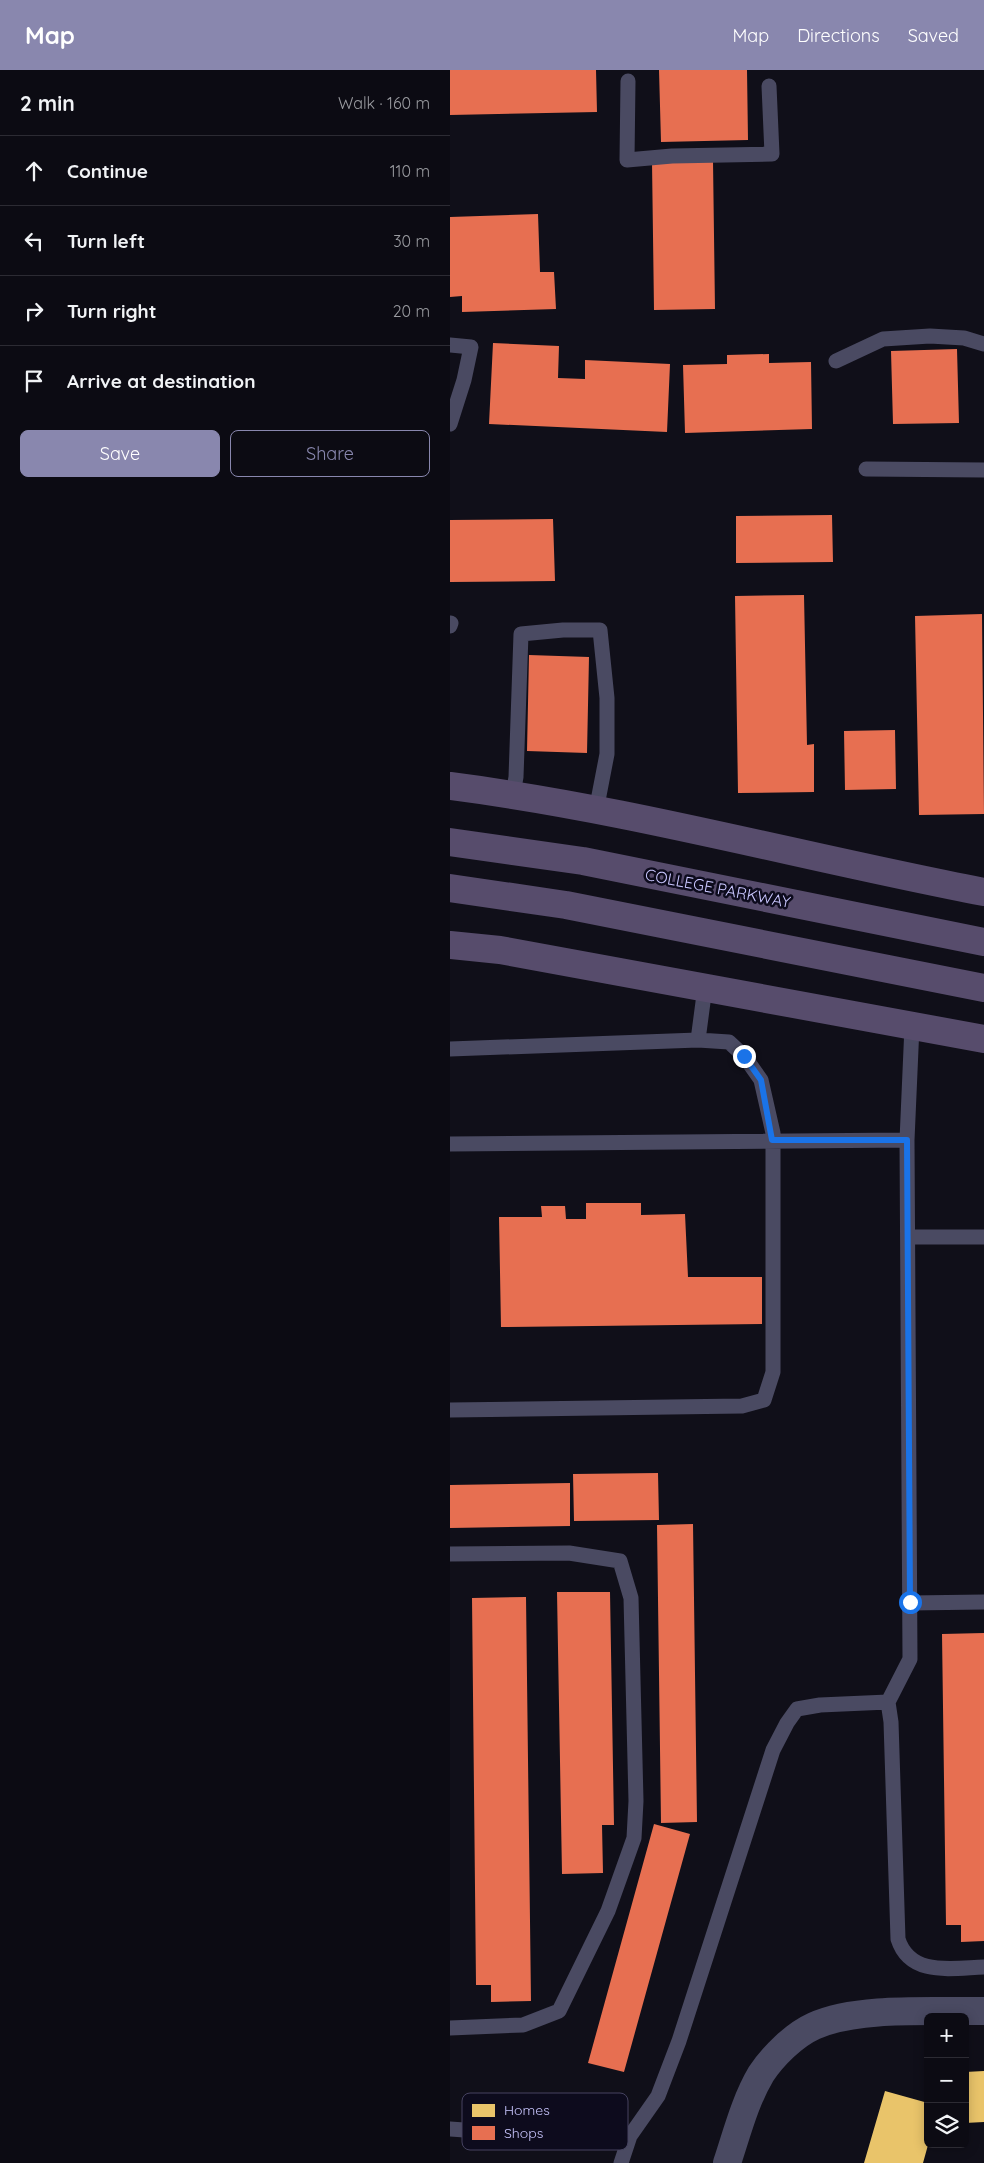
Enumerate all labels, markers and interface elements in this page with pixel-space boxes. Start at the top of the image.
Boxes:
text: Map [25,20,75,50]
text: Map [732,24,769,47]
text: Directions [797,24,880,47]
text: Saved [908,24,959,47]
text: 2 min [20,90,75,116]
text: Walk · 160 m [338,93,430,113]
icon: ahead [20,157,48,185]
text: Continue [67,159,148,183]
text: 110 m [390,161,430,181]
icon: left [20,227,48,255]
text: Turn left [67,229,145,253]
text: 30 m [393,231,430,251]
icon: right [20,297,48,325]
text: Turn right [67,299,156,323]
text: 20 m [393,301,430,321]
icon: arrive [20,367,48,395]
text: Arrive at destination [67,369,256,393]
button: Save [20,430,220,477]
button: Share [230,430,430,477]
street label: COLLEGE PARKWAY [644,864,792,912]
route end [733,1045,756,1068]
route start [899,1591,922,1614]
map controls [924,2013,969,2148]
button: + [924,2013,969,2058]
button: − [924,2058,969,2103]
legend [462,2093,628,2150]
text: Homes [504,2101,550,2119]
button: layers [924,2103,969,2148]
text: Shops [504,2124,543,2142]

